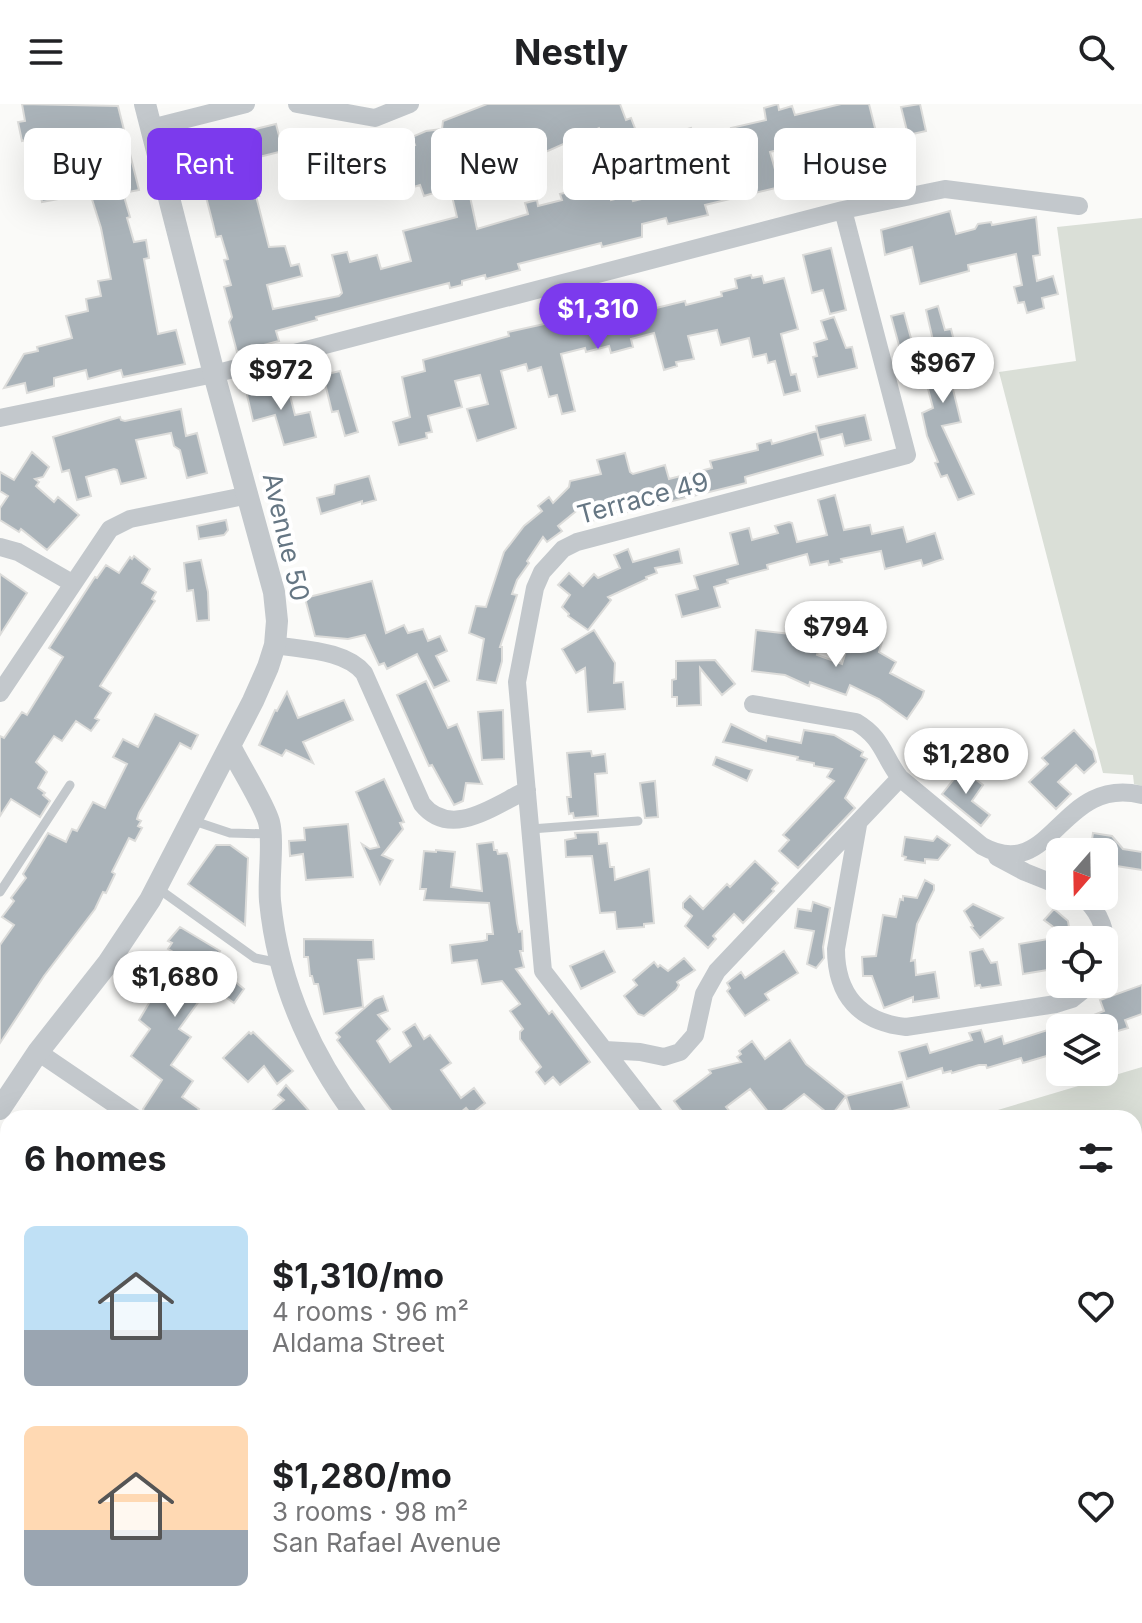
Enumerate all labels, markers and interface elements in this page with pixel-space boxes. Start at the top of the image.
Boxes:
icon: menu [24,30,68,74]
text: Nestly [514,30,628,74]
icon: search [1074,30,1118,74]
chip: Buy [24,128,131,200]
chip: Rent [147,128,262,200]
chip: Filters [278,128,415,200]
chip: New [431,128,547,200]
chip: Apartment [563,128,758,200]
chip: House [774,128,916,200]
pin: $1,310 [533,283,663,351]
text: $1,310 [557,293,639,324]
pin: $967 [896,337,990,405]
pin: $972 [234,344,328,412]
text: $967 [910,347,976,378]
text: $972 [249,354,313,385]
street label: Terrace 49 [574,465,712,530]
street label: Avenue 50 [257,470,316,604]
pin: $794 [789,601,883,669]
text: $794 [803,611,869,642]
pin: $1,280 [901,728,1031,796]
text: $1,280 [922,738,1010,769]
north arrow [1046,838,1118,910]
map controls [1046,838,1118,1086]
button: locate [1046,926,1118,998]
pin: $1,680 [110,951,240,1019]
text: $1,680 [131,961,219,992]
button: layers [1046,1014,1118,1086]
icon: filters [1074,1136,1118,1180]
text: 6 homes [24,1138,166,1179]
text: $1,310/mo [272,1255,444,1296]
icon: home [88,1258,184,1354]
icon: heart [1074,1284,1118,1328]
text: 4 rooms · 96 m² [272,1296,469,1327]
text: Aldama Street [272,1327,445,1358]
text: $1,280/mo [272,1455,452,1496]
icon: home [88,1458,184,1554]
icon: heart [1074,1484,1118,1528]
text: 3 rooms · 98 m² [272,1496,468,1527]
text: San Rafael Avenue [272,1527,501,1558]

